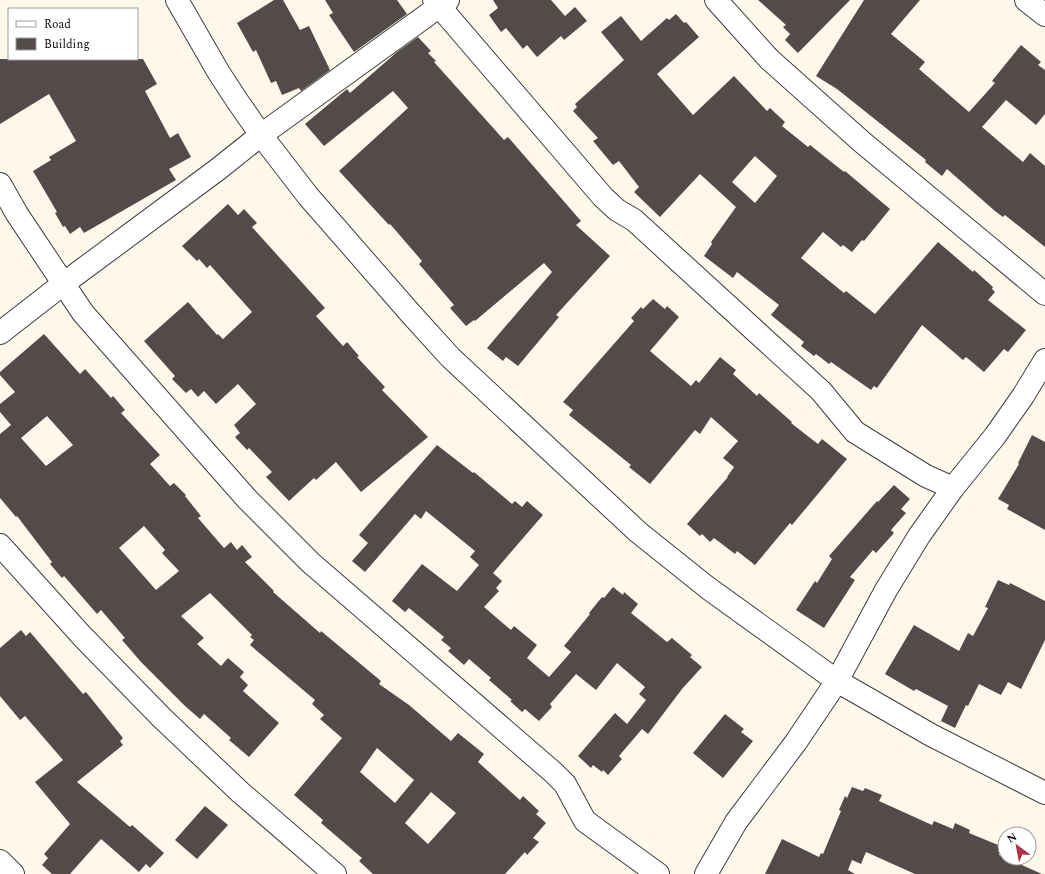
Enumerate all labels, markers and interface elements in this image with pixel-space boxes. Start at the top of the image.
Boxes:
legend [8,8,138,60]
text: Road [44,15,71,34]
text: Building [44,35,90,54]
north arrow [997,826,1037,866]
text: N [1004,828,1020,848]

